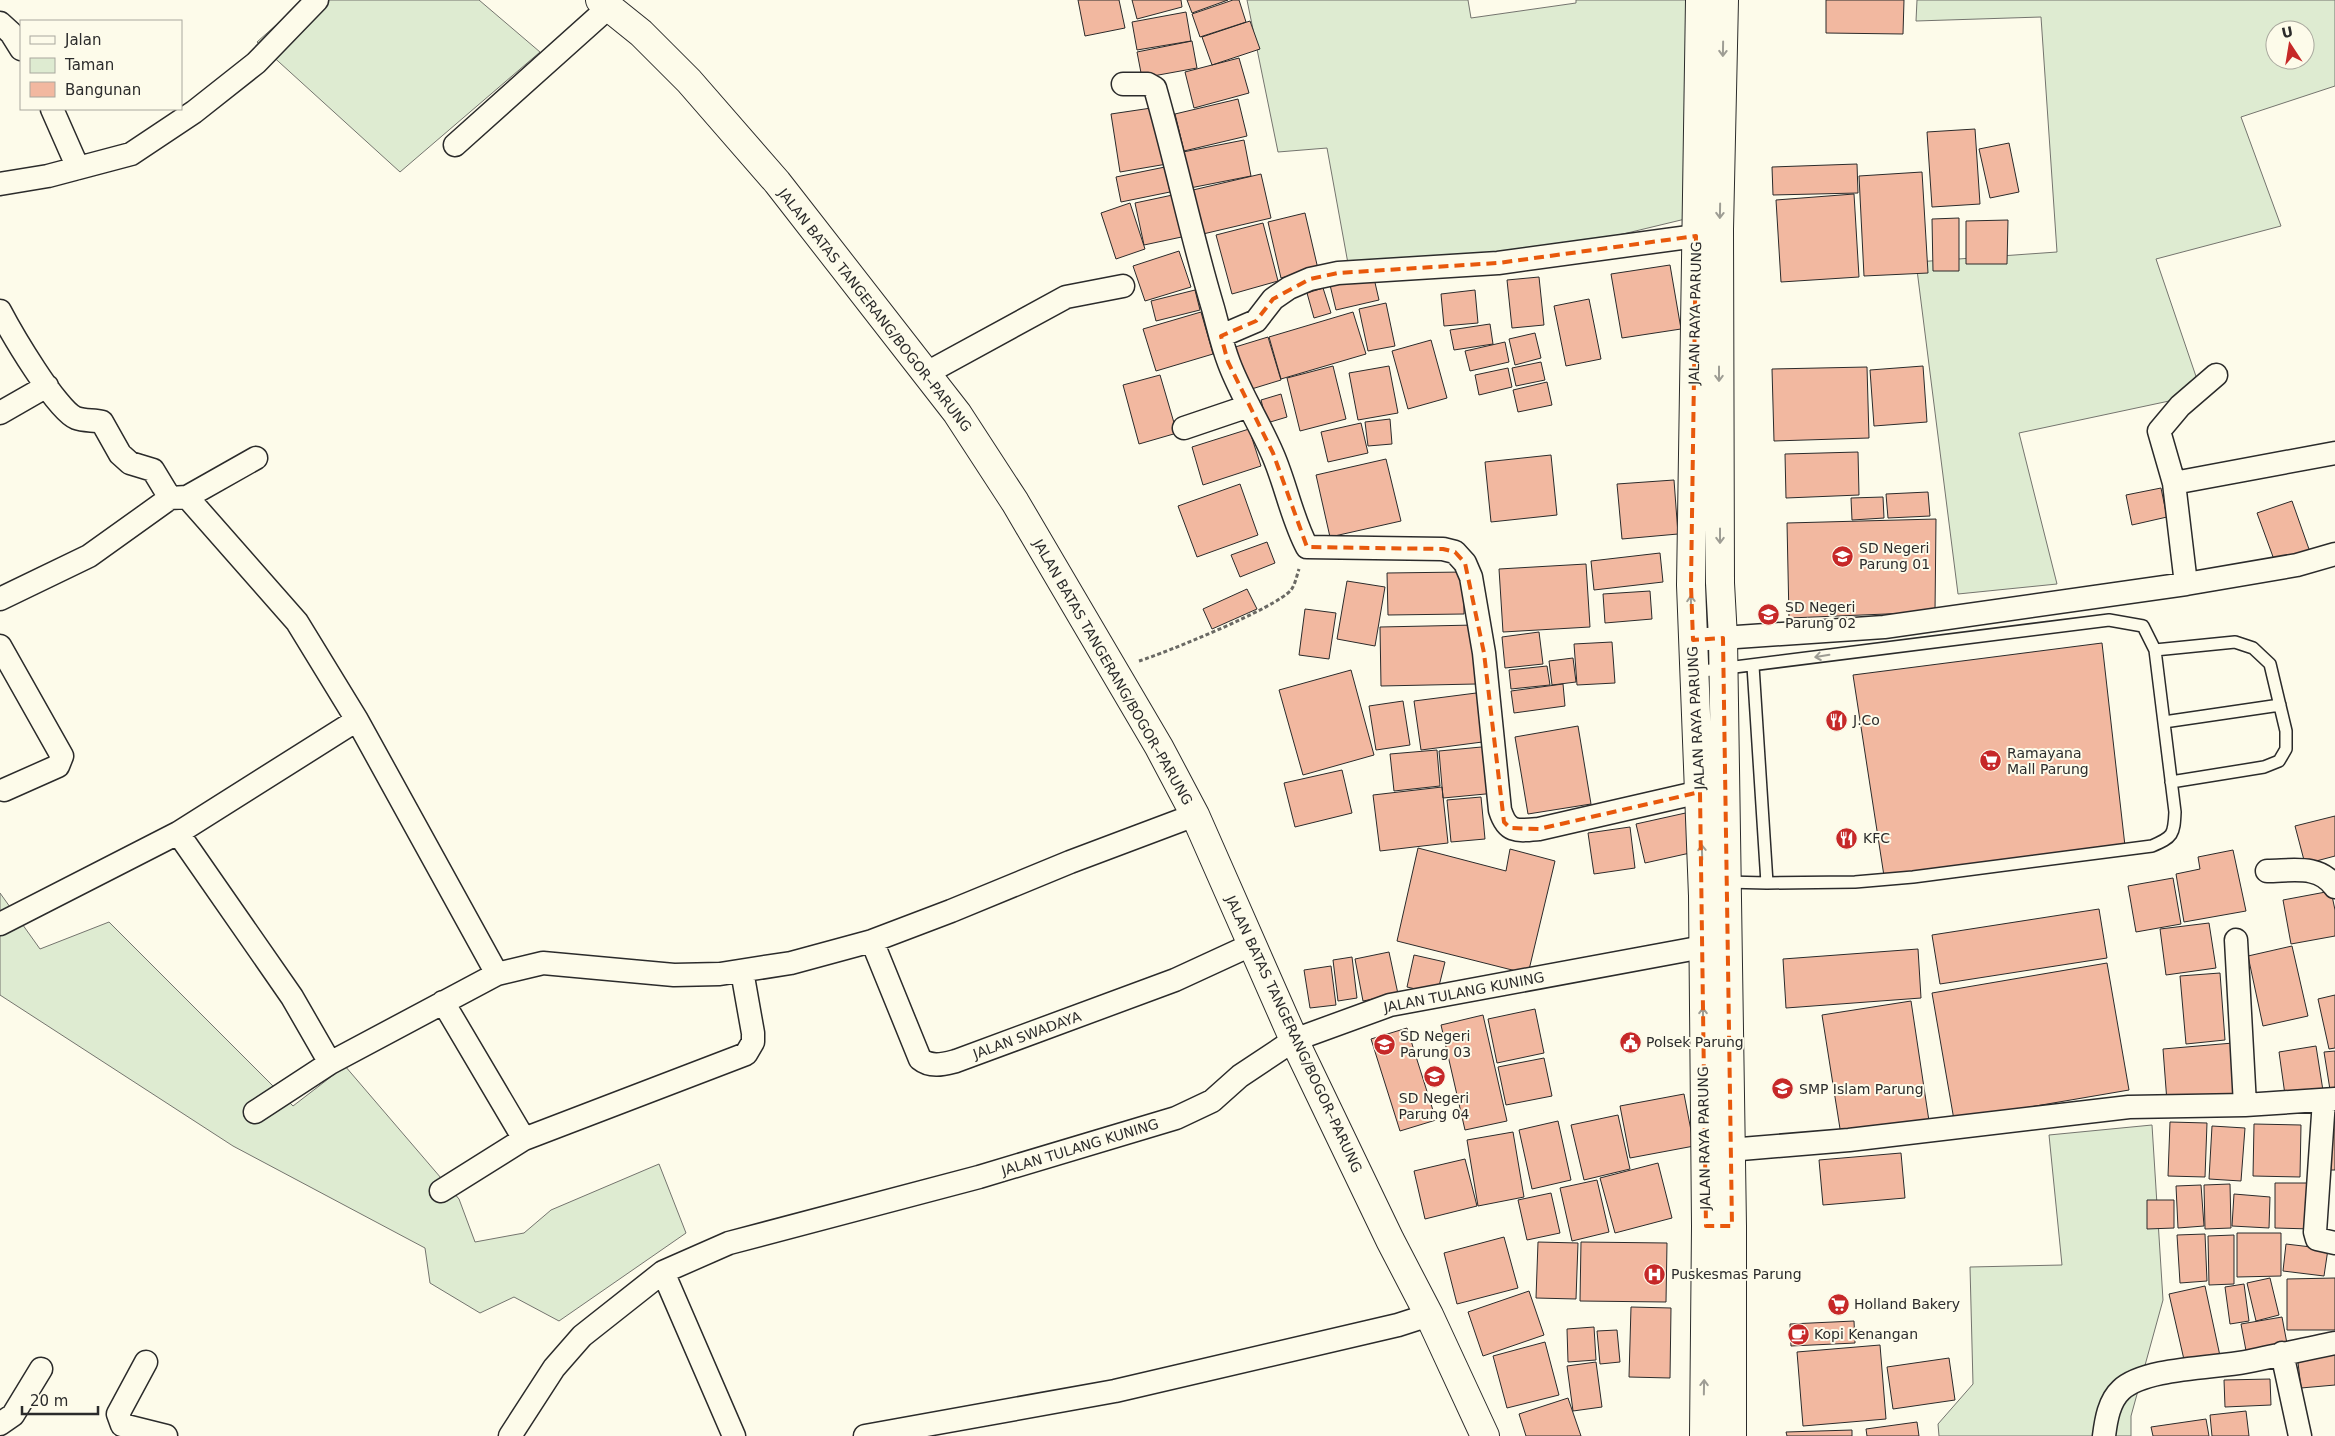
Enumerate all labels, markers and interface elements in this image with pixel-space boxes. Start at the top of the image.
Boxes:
legend [20,20,182,110]
north arrow [2265,20,2315,70]
text: U [2280,23,2295,41]
text: Jalan [64,31,101,49]
one-way arrow [1718,40,1728,56]
text: Taman [64,56,114,74]
text: Bangunan [65,81,141,99]
street label: JALAN BATAS TANGERANG/BOGOR–PARUNG [775,185,975,435]
one-way arrow [1715,202,1725,219]
street label: JALAN RAYA PARUNG [1686,241,1704,386]
one-way arrow [1714,365,1724,381]
one-way arrow [1715,528,1725,544]
street label: JALAN BATAS TANGERANG/BOGOR–PARUNG [1030,536,1196,808]
place label: SD Negeri Parung 01 [1859,540,1930,572]
school or university icon: SD Negeri Parung 01 [1831,544,1855,568]
one-way arrow [1687,595,1696,611]
place label: SD Negeri Parung 02 [1785,599,1856,631]
school or university icon: SD Negeri Parung 02 [1757,603,1781,627]
street label: JALAN RAYA PARUNG [1684,646,1708,791]
one-way arrow [1814,651,1830,661]
restaurant icon: J.Co [1825,708,1849,732]
place label: J.Co [1852,712,1880,728]
place label: Ramayana Mall Parung [2007,745,2089,777]
supermarket icon: Ramayana Mall Parung [1979,749,2003,773]
restaurant icon: KFC [1835,826,1859,850]
place label: KFC [1863,830,1890,846]
one-way arrow [1697,845,1706,861]
street label: JALAN BATAS TANGERANG/BOGOR–PARUNG [1222,892,1365,1175]
street label: JALAN TULANG KUNING [1381,969,1546,1016]
one-way arrow [1698,1007,1708,1024]
street label: JALAN SWADAYA [970,1008,1084,1062]
place label: SD Negeri Parung 03 [1400,1028,1471,1060]
public building icon: Polsek Parung [1618,1030,1642,1054]
school or university icon: SD Negeri Parung 03 [1372,1032,1396,1056]
place label: Polsek Parung [1646,1034,1744,1050]
school or university icon: SD Negeri Parung 04 [1422,1064,1446,1088]
street label: JALAN RAYA PARUNG [1695,1066,1713,1211]
school or university icon: SMP Islam Parung [1771,1077,1795,1101]
place label: SMP Islam Parung [1799,1081,1924,1097]
place label: SD Negeri Parung 04 [1398,1090,1470,1122]
street label: JALAN TULANG KUNING [999,1115,1160,1179]
hospital icon: Puskesmas Parung [1643,1262,1667,1286]
place label: Puskesmas Parung [1671,1266,1802,1282]
supermarket icon: Holland Bakery [1826,1292,1850,1316]
place label: Holland Bakery [1854,1296,1960,1312]
cafe icon: Kopi Kenangan [1786,1322,1810,1346]
place label: Kopi Kenangan [1814,1326,1918,1342]
one-way arrow [1699,1380,1709,1396]
scale bar [22,1384,99,1416]
text: 20 m [30,1392,68,1410]

